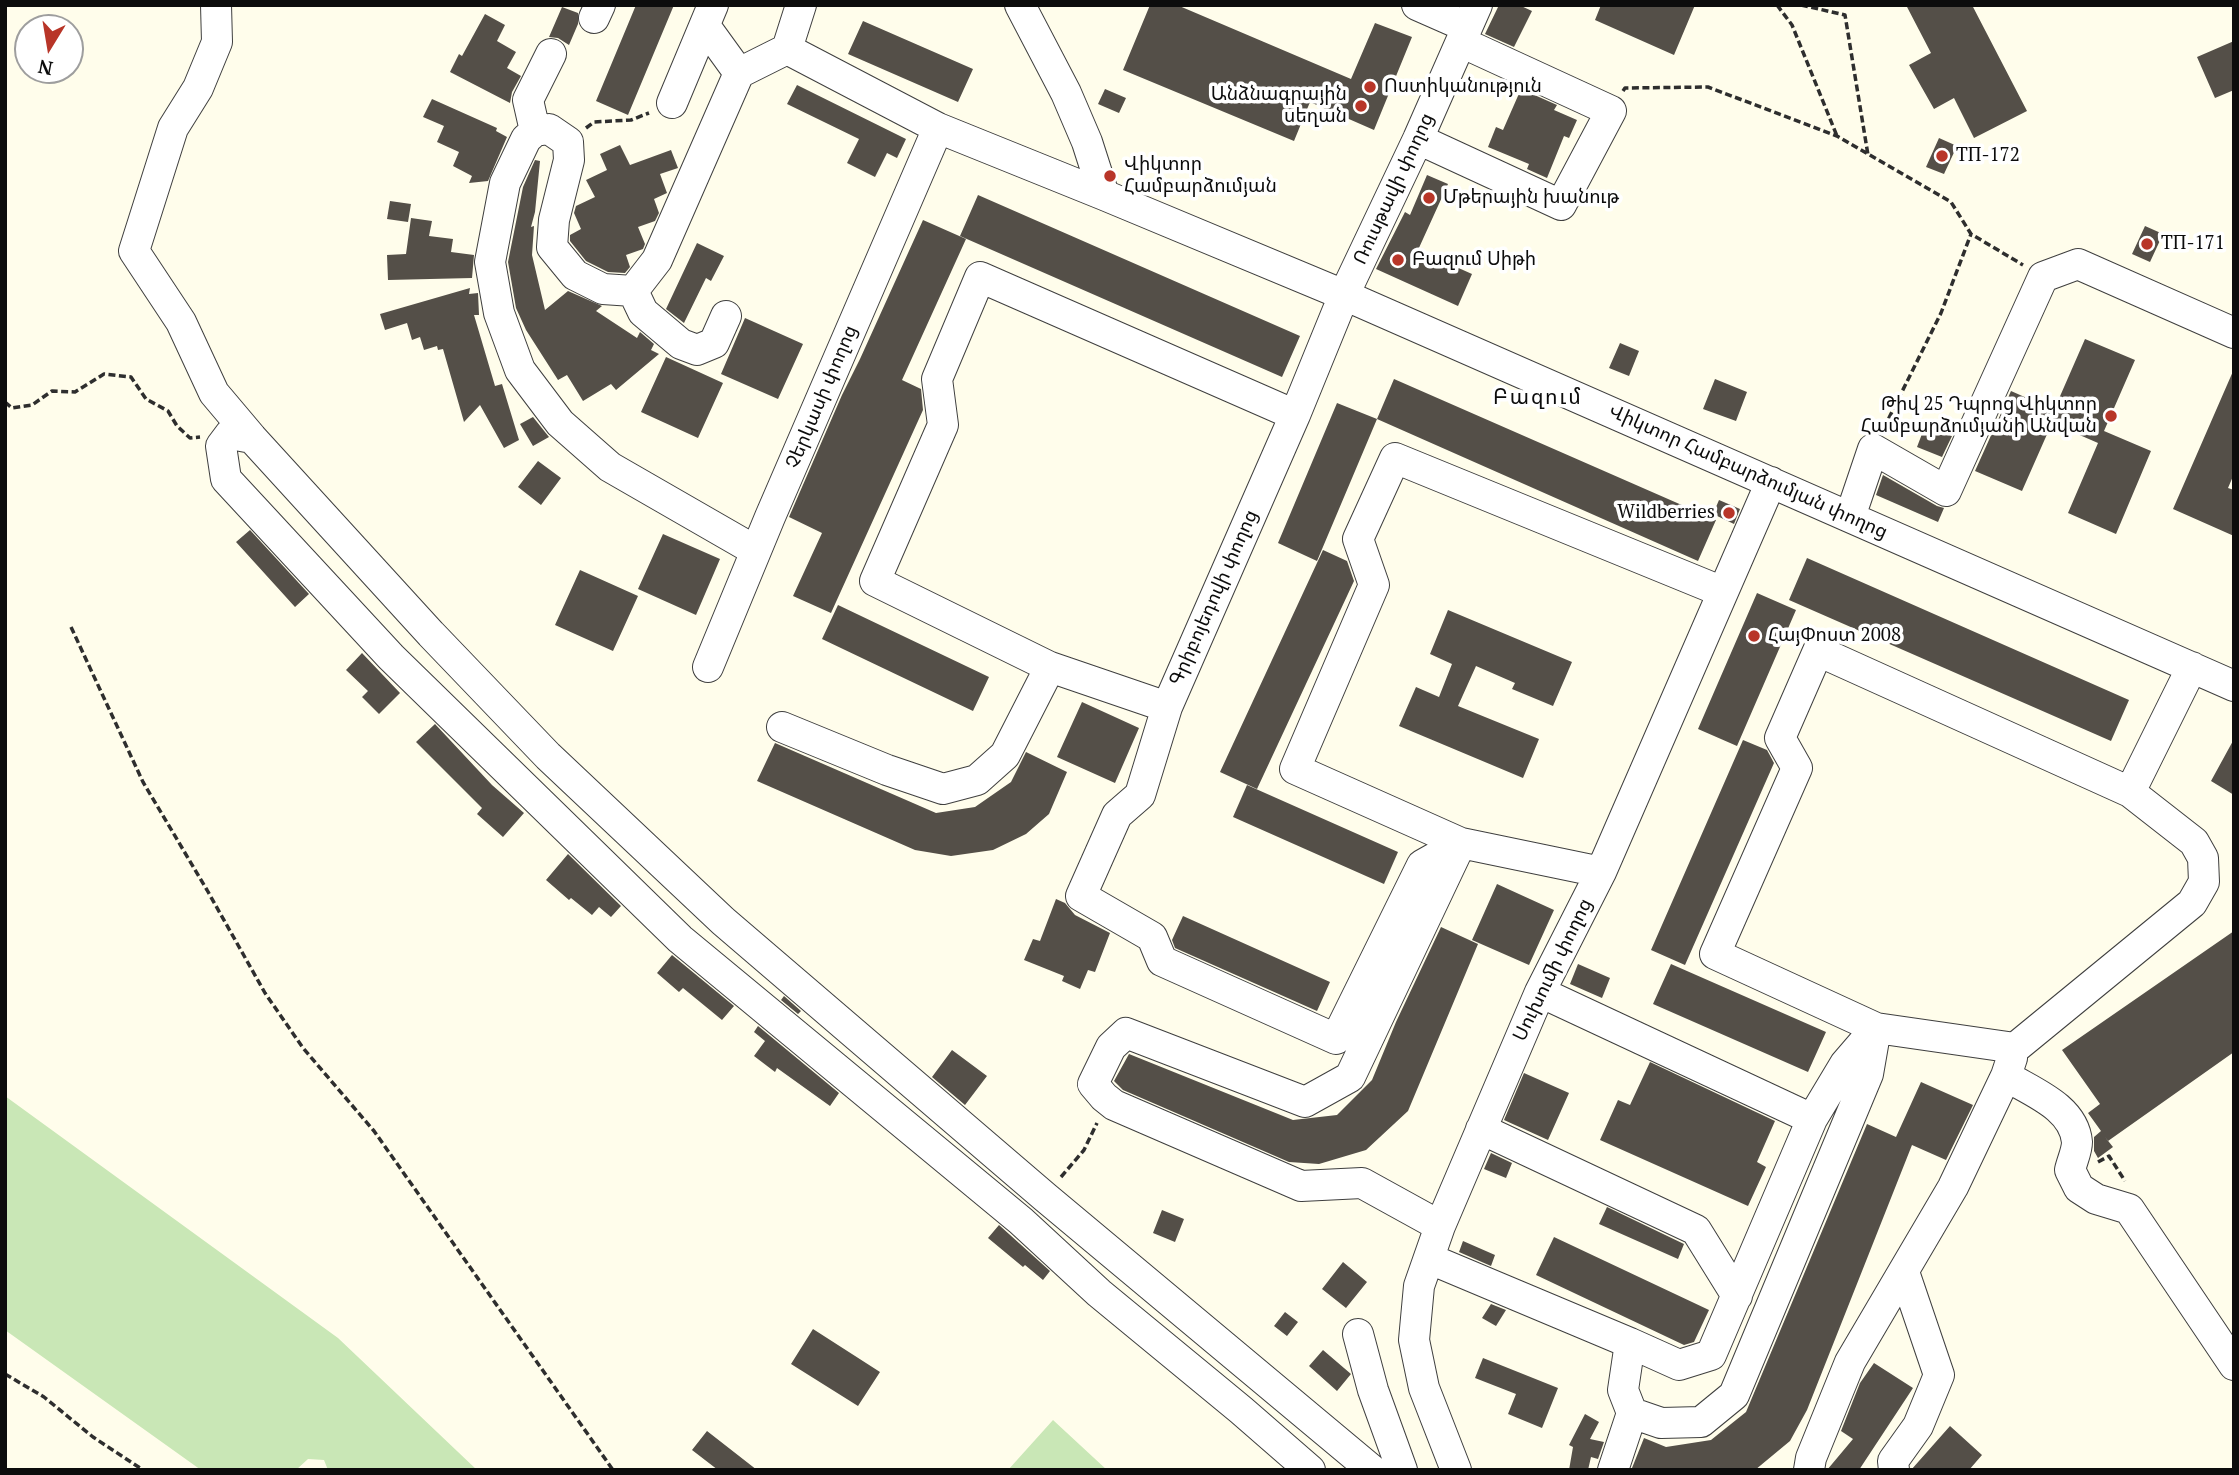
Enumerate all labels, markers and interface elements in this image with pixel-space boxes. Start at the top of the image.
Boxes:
north arrow [14,14,84,84]
text: N [36,54,55,82]
place label: Ոստիկանություն [1384,76,1542,98]
marker: Ոստիկանություն [1362,79,1378,95]
place label: Անձնագրային սեղան [1211,84,1347,128]
marker: Անձնագրային սեղան [1353,98,1369,114]
street label: Ռուսթավի փողոց [1349,110,1439,268]
place label: ТП-172 [1956,145,2020,167]
marker: ТП-172 [1934,148,1950,164]
place label: Վիկտոր Համբարձումյան [1124,154,1277,198]
marker: Վիկտոր Համբարձումյան [1102,168,1118,184]
place label: Մթերային խանութ [1443,187,1619,209]
marker: Մթերային խանութ [1421,190,1437,206]
place label: ТП-171 [2161,233,2225,255]
marker: ТП-171 [2139,236,2155,252]
place label: Բազում Սիթի [1412,249,1536,271]
marker: Բազում Սիթի [1390,252,1406,268]
street label: Չերկասի փողոց [782,322,862,472]
district label: Բազում [1494,385,1582,411]
place label: Թիվ 25 Դպրոց Վիկտոր Համբարձումյանի Անվան [1861,394,2097,438]
street label: Վիկտոր Համբարձումյան փողոց [1605,400,1891,544]
marker: Թիվ 25 Դպրոց Վիկտոր Համբարձումյանի Անվան [2103,408,2119,424]
place label: Wildberries [1617,502,1715,524]
marker: Wildberries [1721,505,1737,521]
street label: Գրիբոյեդովի փողոց [1165,507,1263,689]
place label: ՀայՓոստ 2008 [1768,625,1901,647]
marker: ՀայՓոստ 2008 [1746,628,1762,644]
street label: Սուխումի փողոց [1509,895,1597,1045]

